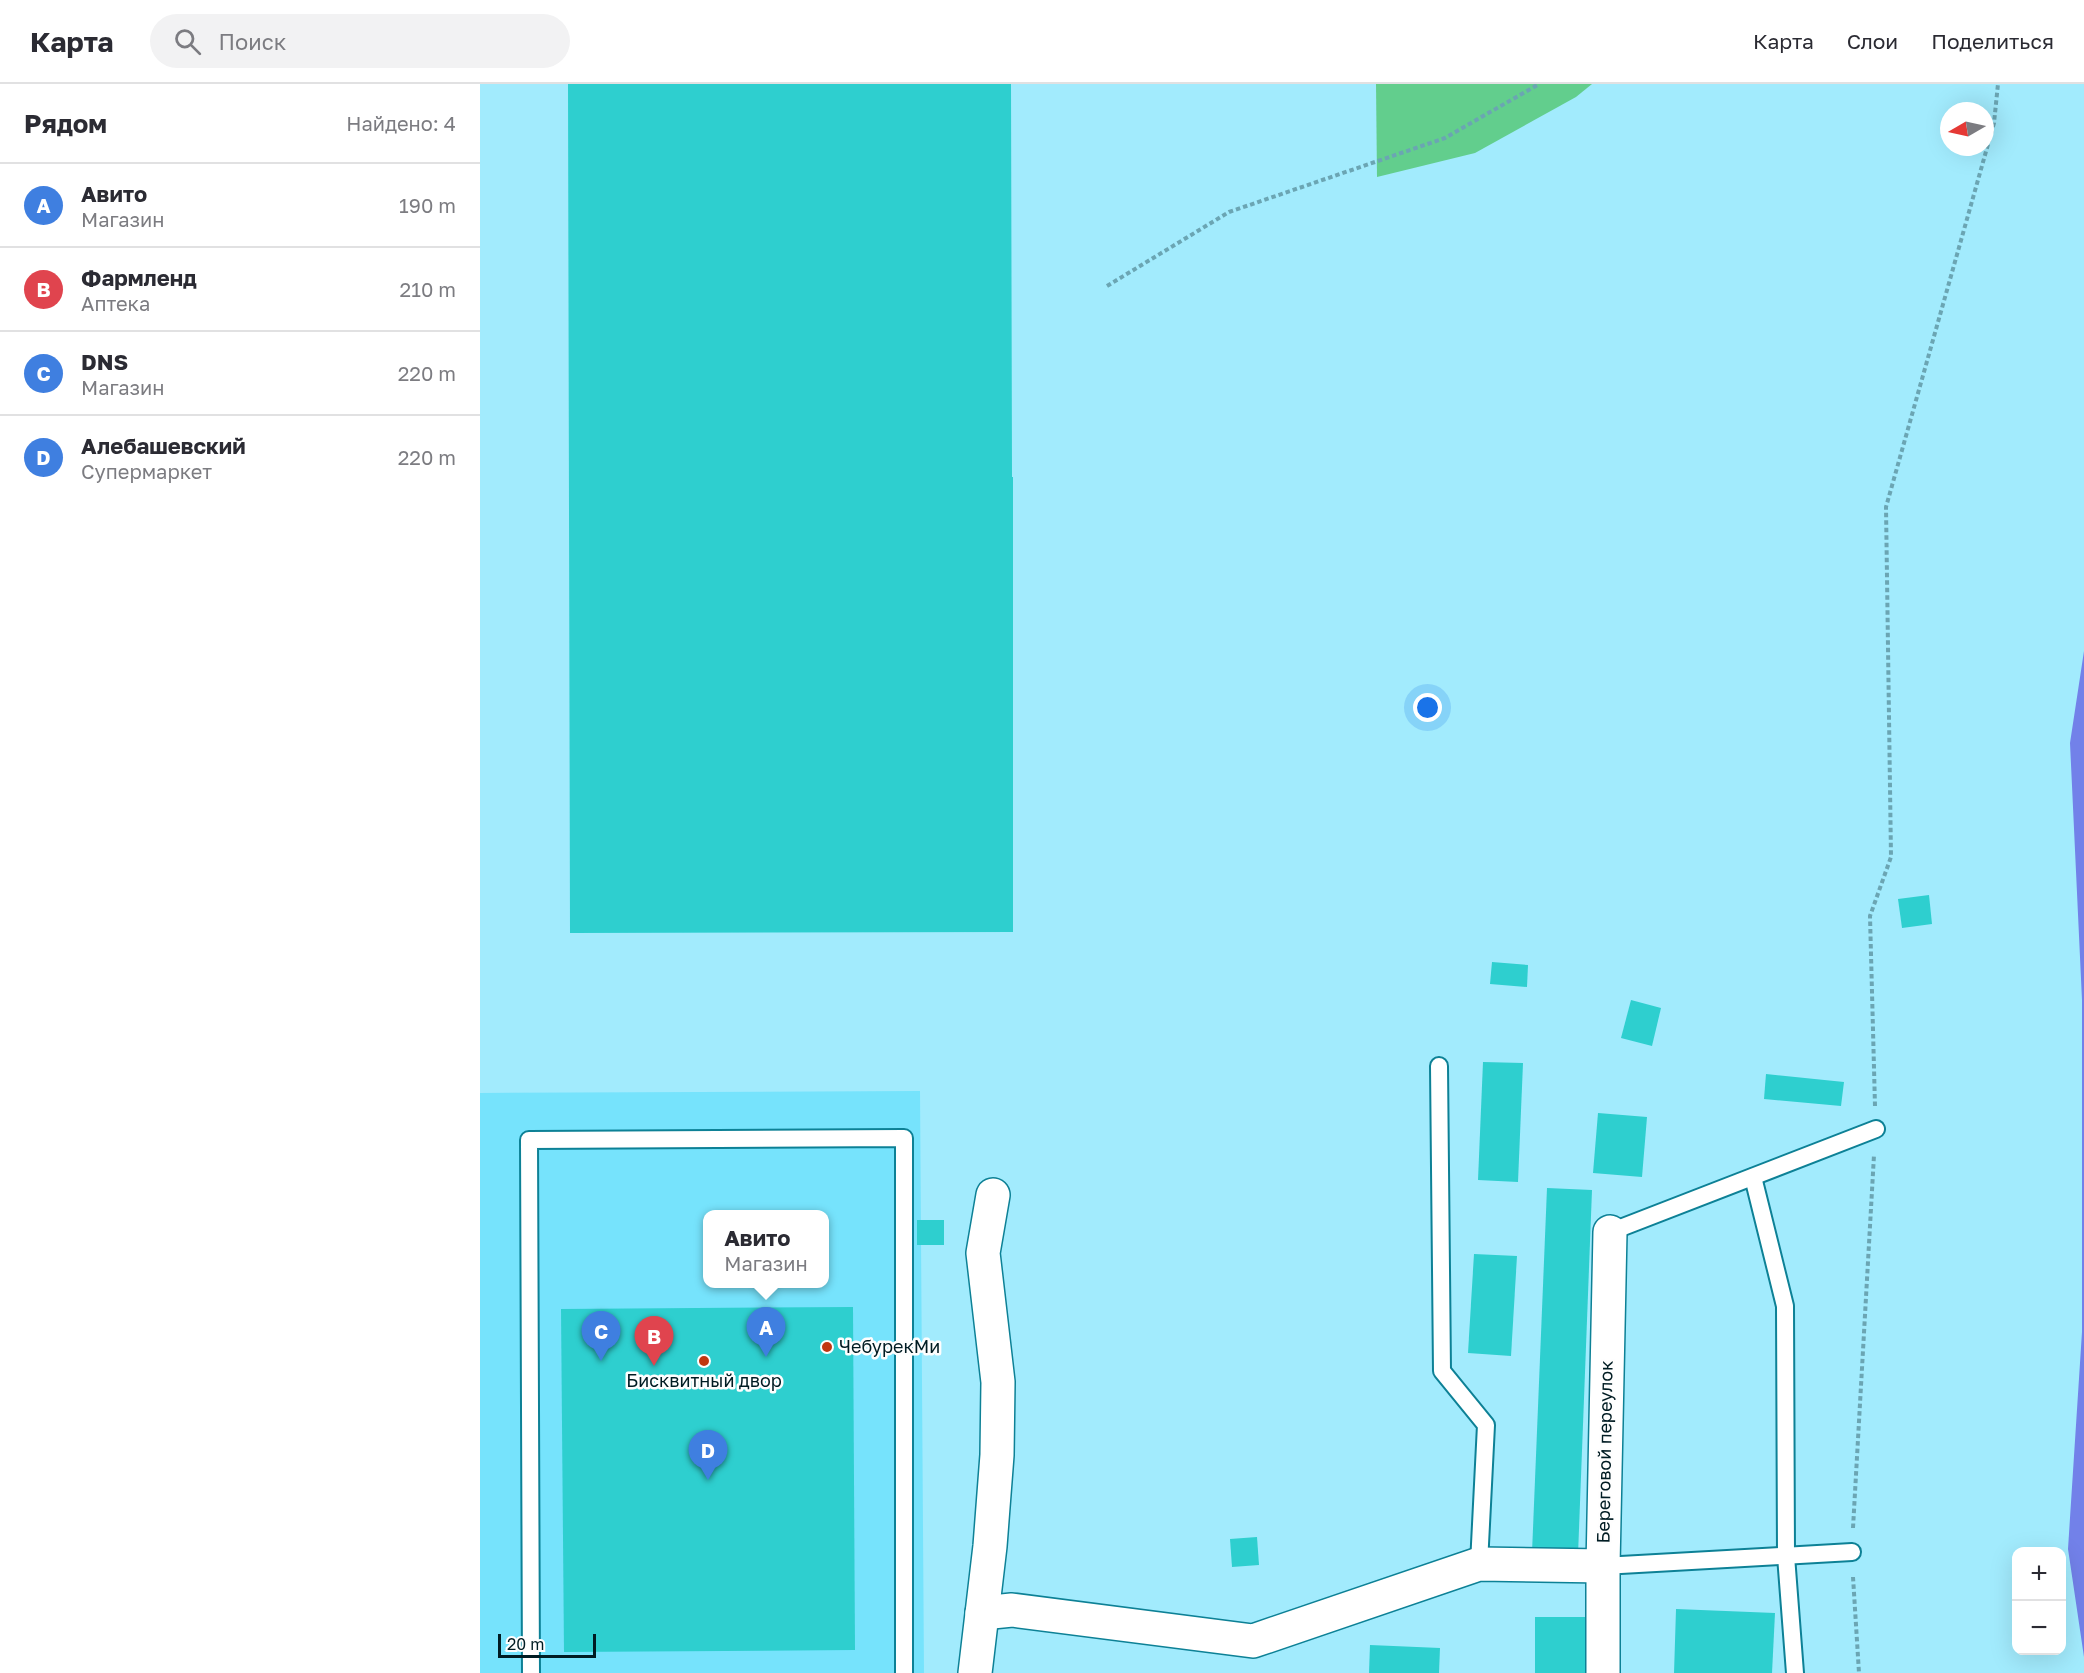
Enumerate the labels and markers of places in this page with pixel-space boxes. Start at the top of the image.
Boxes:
pin: A [746,1308,786,1357]
pin: C [582,1312,620,1361]
pin: B [634,1316,674,1366]
place label: ЧебурекМи [839,1335,940,1357]
marker: ЧебурекМи [820,1340,834,1354]
marker: Бисквитный двор [697,1354,711,1368]
place label: Бисквитный двор [626,1369,782,1391]
pin: D [688,1430,728,1480]

